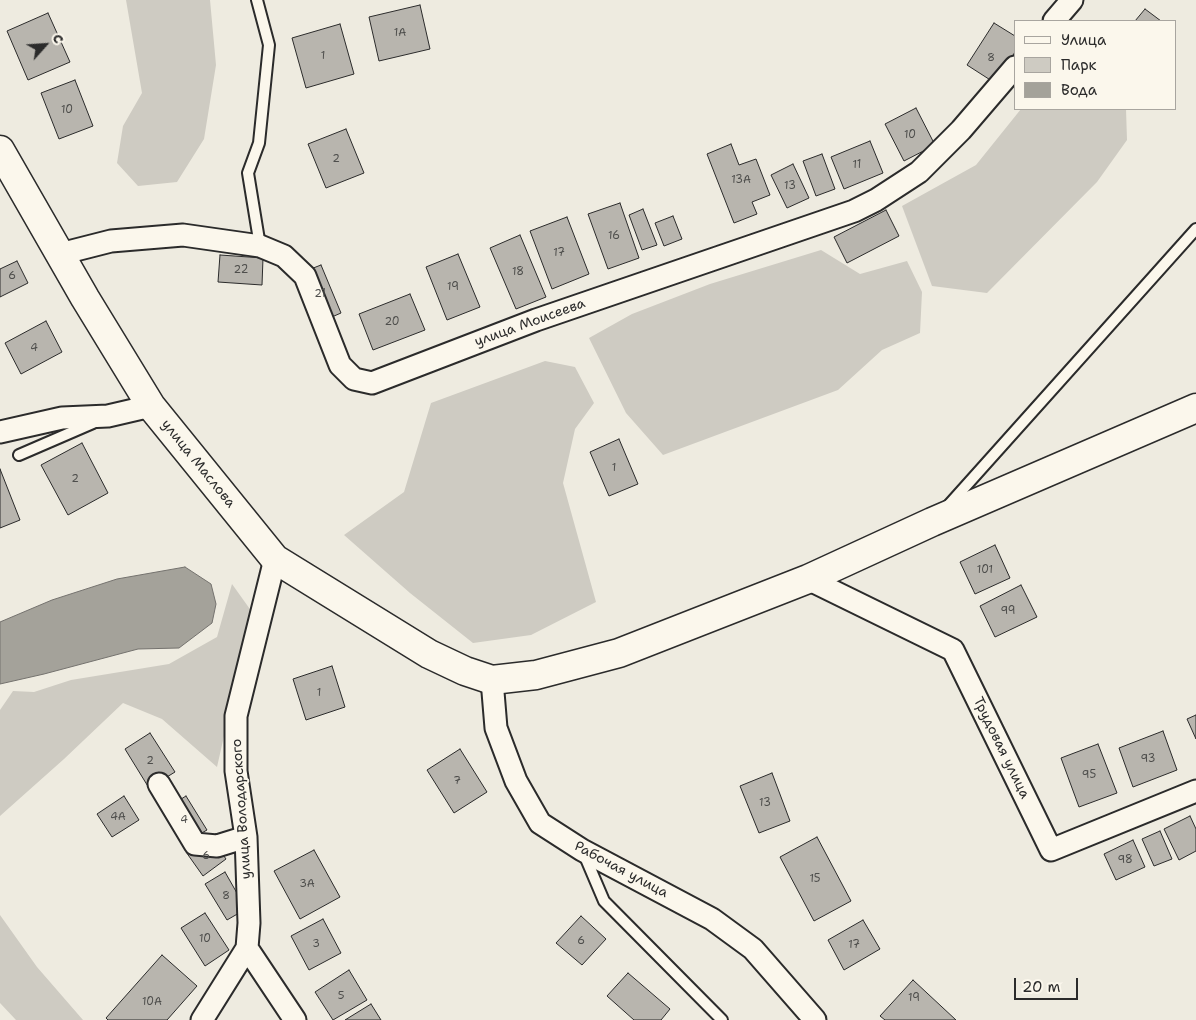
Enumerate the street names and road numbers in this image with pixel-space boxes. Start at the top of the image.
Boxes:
street label: улица Моисеева [472,295,588,351]
street label: улица Маслова [157,417,239,511]
street label: Трудовая улица [969,694,1033,802]
street label: улица Володарского [229,738,255,880]
street label: Рабочая улица [571,838,671,902]

